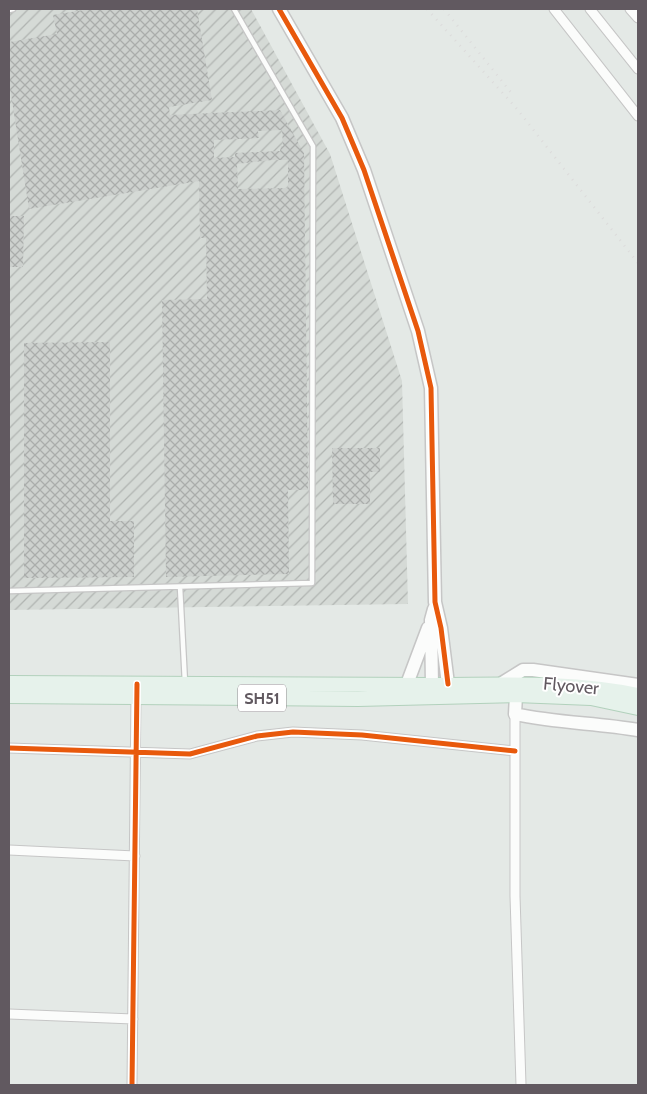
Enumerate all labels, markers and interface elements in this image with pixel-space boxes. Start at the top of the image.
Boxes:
street label: Flyover [542,673,600,699]
road number: SH51 [238,684,286,711]

